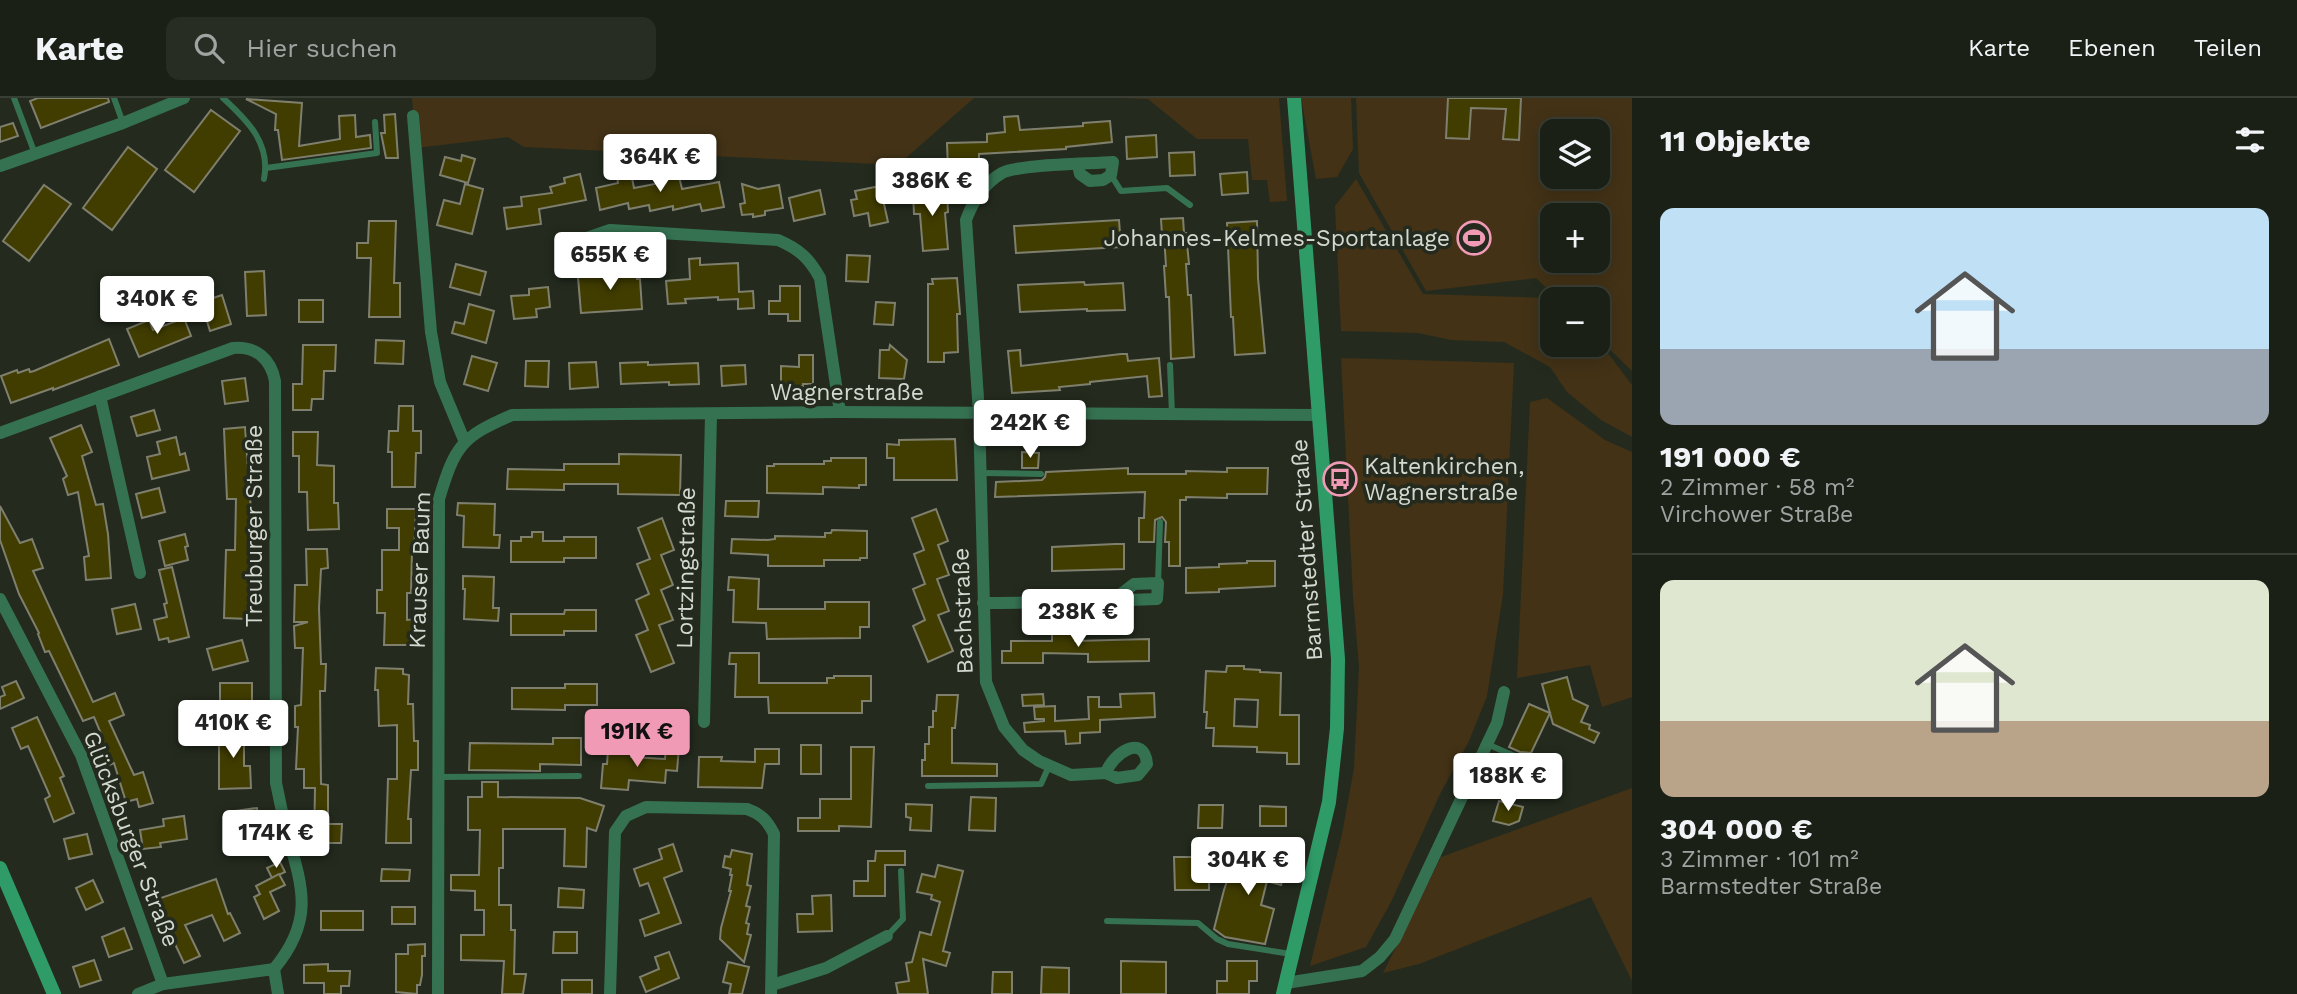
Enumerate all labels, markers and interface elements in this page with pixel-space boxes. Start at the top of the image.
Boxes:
search box [166,17,656,80]
text: Karte [35,29,124,68]
icon: search [190,29,228,67]
text: Hier suchen [246,33,398,63]
text: Karte [1968,34,2030,62]
text: Ebenen [2068,34,2156,62]
text: Teilen [2194,34,2262,62]
map controls [1540,119,1610,357]
button: layers [1540,119,1610,189]
icon: filters [2231,121,2269,159]
text: 11 Objekte [1660,123,1811,158]
pin: 364K € [603,134,717,194]
text: 364K € [619,143,701,170]
pin: 386K € [875,158,989,218]
text: 386K € [892,167,972,194]
button: + [1540,203,1610,273]
sports icon: Johannes-Kelmes-Sportanlage [1455,219,1493,257]
place label: Johannes-Kelmes-Sportanlage [1104,225,1450,252]
pin: 655K € [553,232,667,292]
text: 655K € [570,241,650,268]
icon: home [1902,253,2028,379]
pin: 340K € [100,276,214,336]
text: 340K € [116,285,198,312]
button: − [1540,287,1610,357]
street label: Wagnerstraße [770,379,924,406]
pin: 242K € [973,400,1087,460]
text: 242K € [990,409,1070,436]
street label: Treuburger Straße [241,425,268,627]
street label: Barmstedter Straße [1286,438,1328,662]
text: 191 000 € [1660,439,1801,474]
place label: Kaltenkirchen, Wagnerstraße [1364,453,1524,506]
bus stop icon: Kaltenkirchen, Wagnerstraße [1321,460,1359,498]
text: 2 Zimmer · 58 m² [1660,474,1854,501]
street label: Lortzingstraße [671,487,701,649]
street label: Krauser Baum [404,491,436,649]
text: Virchower Straße [1660,501,1853,528]
street label: Bachstraße [947,547,979,675]
pin: 238K € [1021,589,1135,649]
text: 238K € [1038,598,1118,625]
icon: home [1902,625,2028,751]
pin: 410K € [176,700,290,760]
text: 410K € [194,709,272,736]
pin: 191K € [580,710,694,769]
text: 191K € [601,718,673,745]
street label: Glücksburger Straße [77,727,185,951]
pin: 188K € [1451,754,1565,813]
text: 188K € [1469,762,1547,789]
pin: 174K € [219,810,333,870]
text: 304 000 € [1660,811,1813,846]
text: 174K € [238,819,314,846]
pin: 304K € [1191,838,1305,897]
text: 304K € [1207,846,1289,873]
text: 3 Zimmer · 101 m² [1660,846,1859,873]
text: Barmstedter Straße [1660,873,1882,900]

